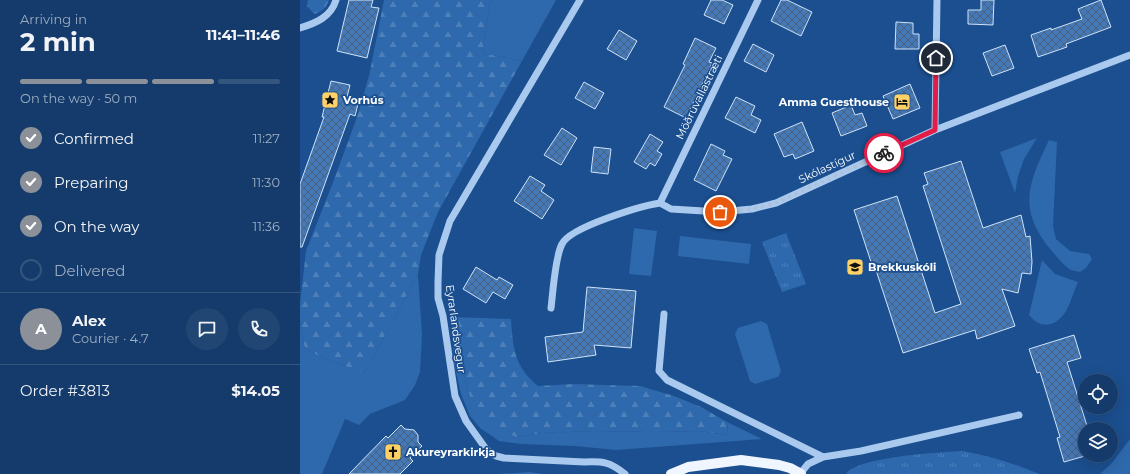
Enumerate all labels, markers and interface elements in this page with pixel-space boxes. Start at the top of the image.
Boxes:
text: Arriving in [20,11,87,27]
text: 11:41–11:46 [206,25,280,44]
text: 2 min [20,26,96,58]
pin [919,41,953,75]
icon: home [925,47,947,69]
street label: Möðruvallastræti [672,52,726,142]
text: On the way · 50 m [20,90,137,106]
place icon: Vorhús [320,90,340,110]
hotel icon: Amma Guesthouse [892,92,912,112]
place label: Vorhús [342,93,384,107]
place label: Amma Guesthouse [778,95,889,109]
icon: check [20,127,42,149]
text: Confirmed [54,129,134,148]
text: 11:27 [253,130,280,146]
courier [864,133,904,173]
icon: bike [873,142,895,164]
street label: Skólastígur [796,148,858,186]
icon: check [20,171,42,193]
text: Preparing [54,173,129,192]
text: 11:30 [252,174,280,190]
pin [703,195,737,229]
icon: bag [709,201,731,223]
icon: check [20,215,42,237]
text: On the way [54,217,139,236]
text: 11:36 [253,218,280,234]
school or university icon: Brekkuskóli [845,257,865,277]
place label: Brekkuskóli [868,260,936,274]
text: Delivered [54,261,126,280]
street label: Eyrarlandsvegur [443,284,469,374]
button: chat [186,308,228,350]
button: phone [238,308,280,350]
text: Alex [72,311,106,330]
text: A [35,319,47,338]
text: Courier · 4.7 [72,330,149,346]
map controls [1078,374,1118,462]
button: locate [1078,374,1118,414]
text: Order #3813 [20,381,110,400]
text: $14.05 [231,381,280,400]
button: layers [1078,422,1118,462]
church icon: Akureyrarkirkja [383,442,403,462]
place label: Akureyrarkirkja [405,445,496,459]

